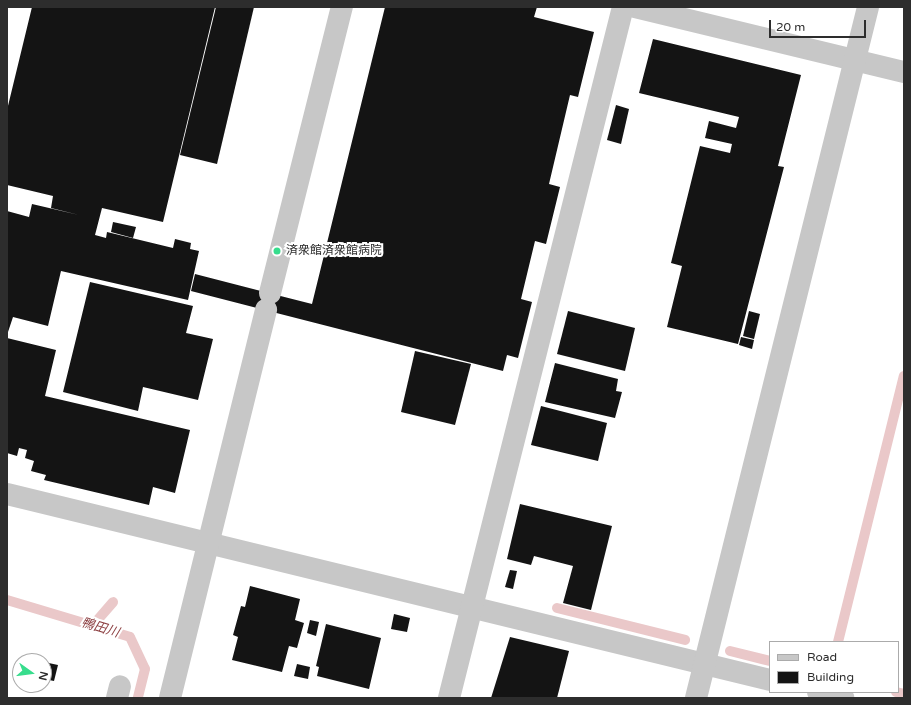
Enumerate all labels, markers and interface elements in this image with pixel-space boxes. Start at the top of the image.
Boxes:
scale bar [771,12,868,38]
text: 20 m [776,20,805,34]
place label: 済衆館済衆館病院 [286,244,382,258]
marker: 済衆館済衆館病院 [271,245,283,257]
water label: 鴨田川 [79,615,121,641]
legend [769,641,899,693]
text: Road [807,650,837,664]
north arrow [12,653,52,693]
text: N [36,670,51,682]
text: Building [807,670,854,684]

